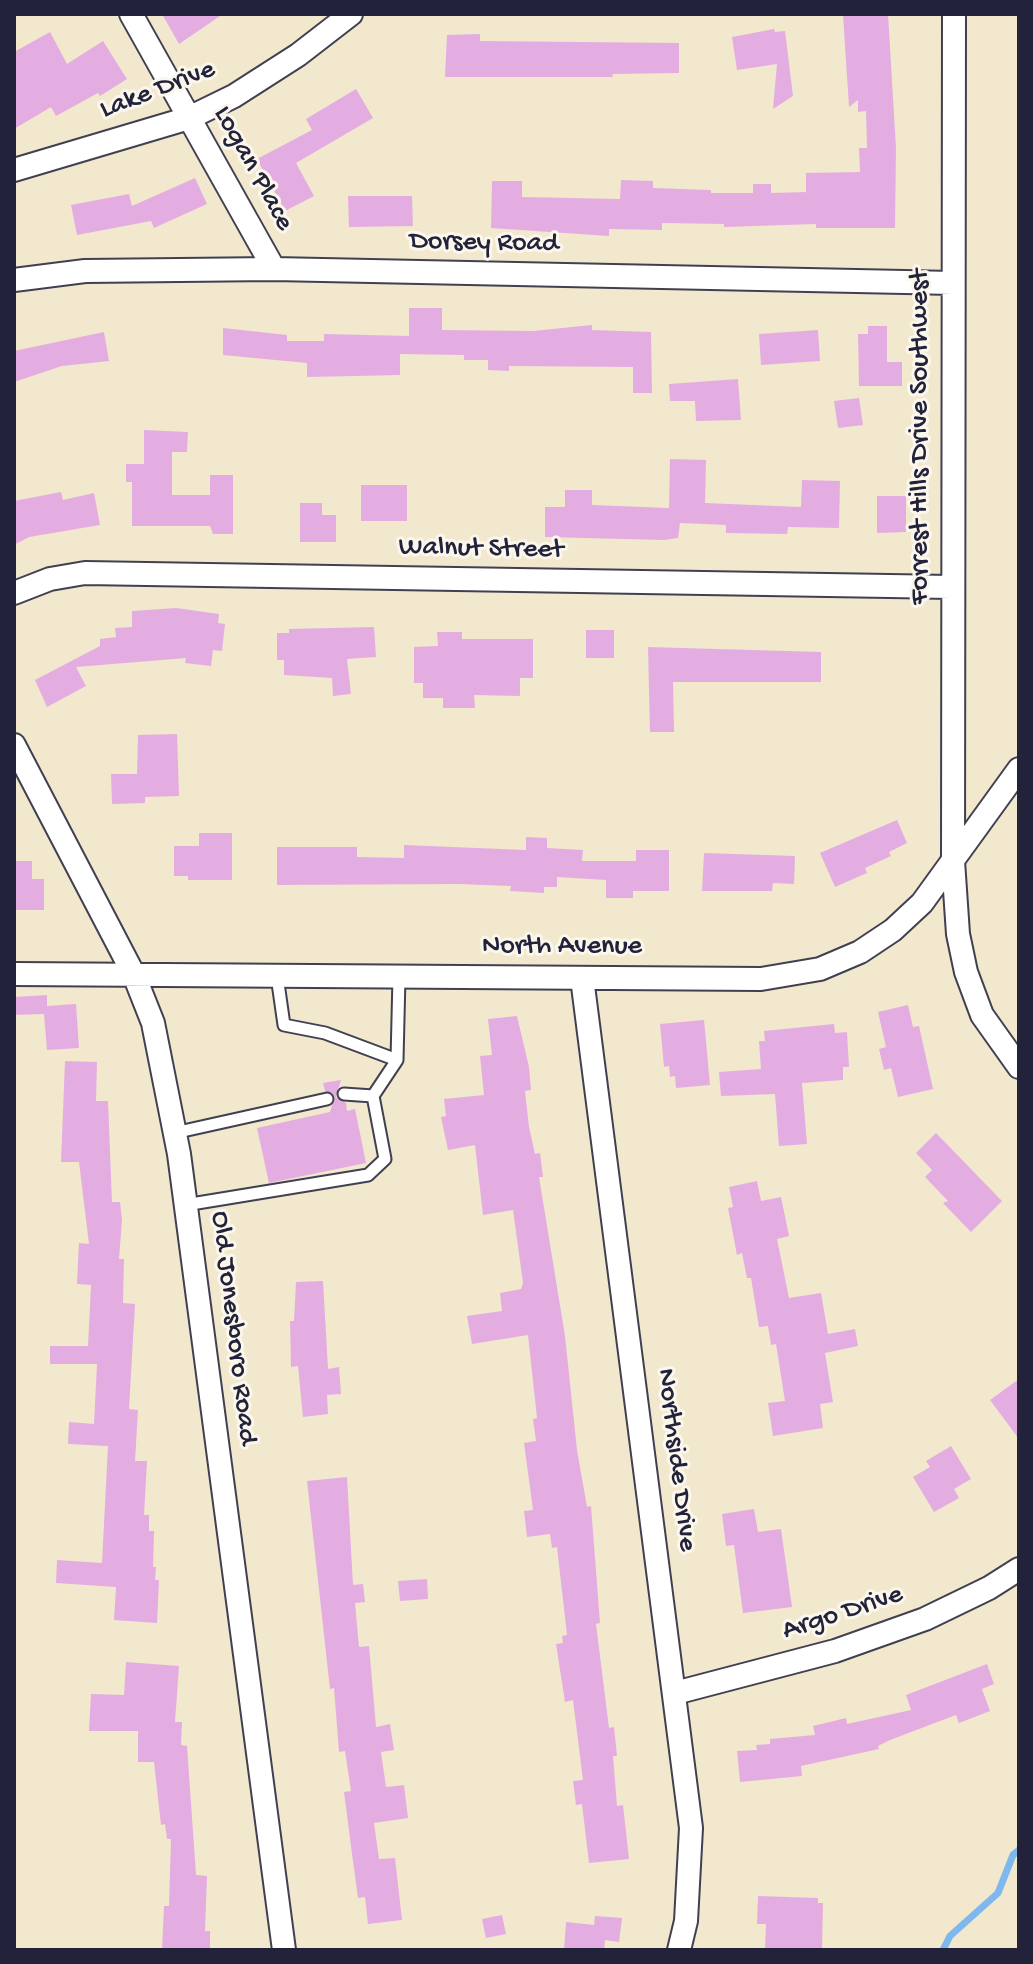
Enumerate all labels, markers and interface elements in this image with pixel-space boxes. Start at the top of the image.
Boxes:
street label: Lake Drive [96,54,220,128]
street label: Logan Place [204,101,300,237]
street label: Dorsey Road [409,226,559,262]
street label: Forrest Hills Drive Southwest [905,269,939,605]
street label: Walnut Street [398,532,564,568]
street label: North Avenue [482,931,642,965]
street label: Old Jonesboro Road [201,1209,263,1447]
street label: Northside Drive [647,1367,703,1553]
street label: Argo Drive [779,1579,907,1649]

